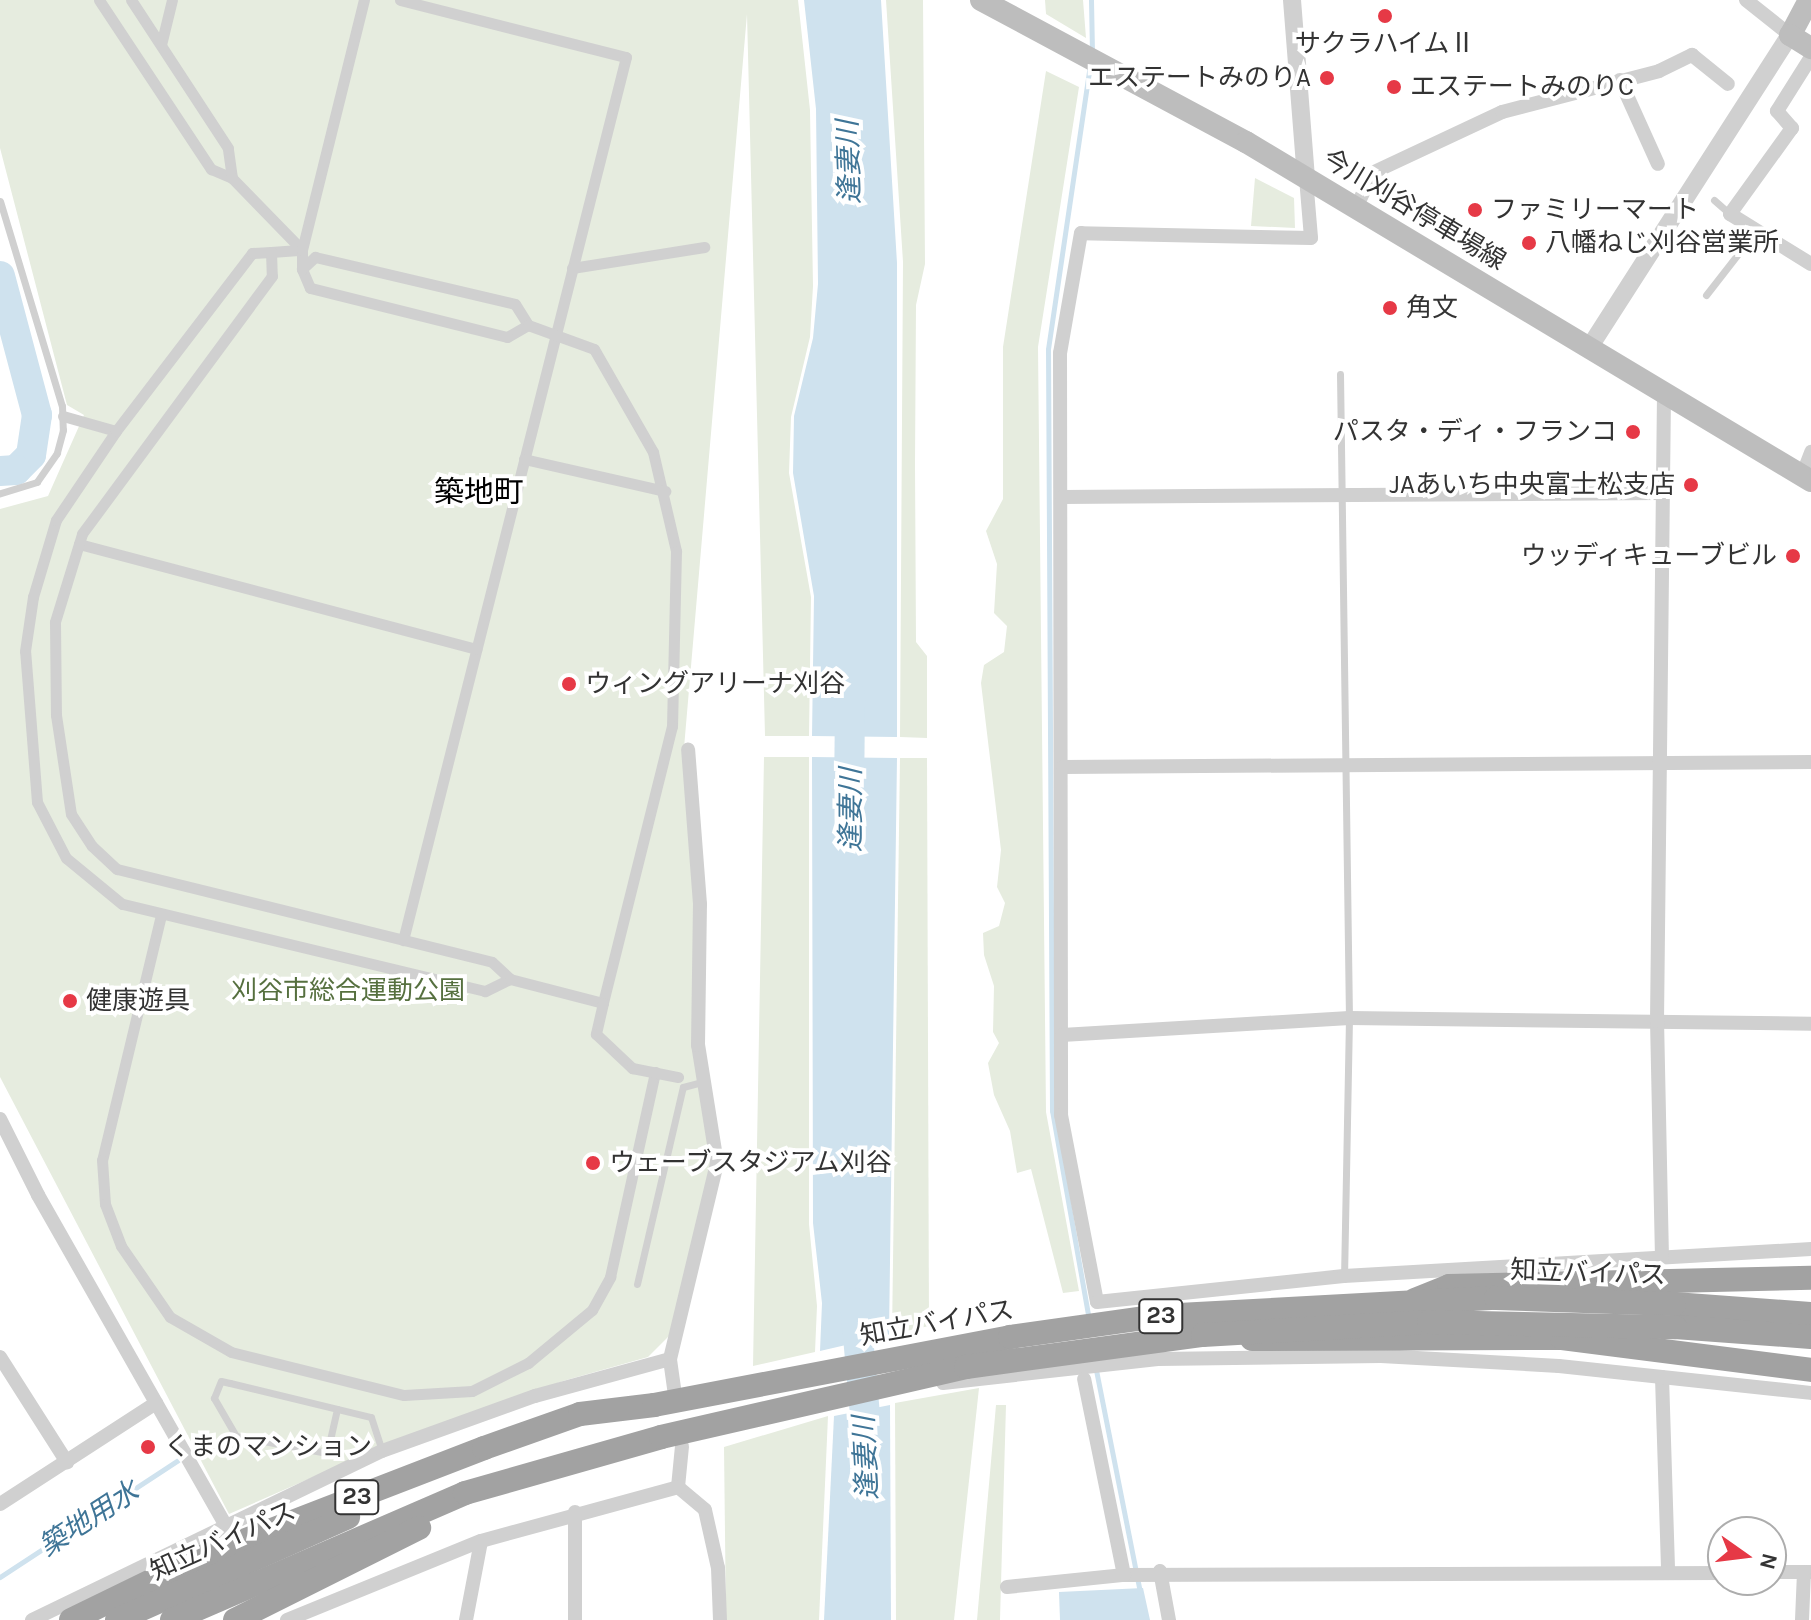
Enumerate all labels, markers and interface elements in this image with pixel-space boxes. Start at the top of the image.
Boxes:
marker: サクラハイムⅡ [1376,7,1394,25]
place label: サクラハイムⅡ [1294,28,1476,60]
place label: エステートみのりA [1088,62,1311,94]
marker: エステートみのりA [1318,69,1336,87]
place label: エステートみのりC [1410,71,1634,103]
marker: エステートみのりC [1385,78,1403,96]
water label: 逢妻川 [831,119,867,205]
street label: 今川刈谷停車場線 [1317,143,1511,277]
place label: ファミリーマート [1491,194,1699,226]
marker: ファミリーマート [1466,201,1484,219]
place label: 八幡ねじ刈谷営業所 [1545,227,1779,259]
marker: 八幡ねじ刈谷営業所 [1520,234,1538,252]
place label: 角文 [1406,292,1458,324]
marker: 角文 [1381,299,1399,317]
place label: パスタ・ディ・フランコ [1331,416,1617,448]
marker: パスタ・ディ・フランコ [1624,423,1642,441]
place label: JAあいち中央富士松支店 [1390,469,1675,501]
district label: 築地町 [434,474,524,510]
marker: JAあいち中央富士松支店 [1682,476,1700,494]
place label: ウッディキューブビル [1517,540,1777,572]
marker: ウッディキューブビル [1784,547,1802,565]
place label: ウィングアリーナ刈谷 [585,668,845,700]
marker: ウィングアリーナ刈谷 [560,675,578,693]
water label: 逢妻川 [834,768,868,852]
park label: 刈谷市総合運動公園 [231,975,465,1007]
place label: 健康遊具 [86,985,190,1017]
marker: 健康遊具 [61,992,79,1010]
place label: ウェーブスタジアム刈谷 [609,1147,895,1179]
marker: ウェーブスタジアム刈谷 [584,1154,602,1172]
street label: 知立バイパス [1510,1255,1666,1291]
street label: 知立バイパス [857,1294,1017,1352]
road number: 23 [1137,1296,1185,1336]
water label: 逢妻川 [847,1415,885,1501]
place label: くまのマンション [164,1431,372,1463]
marker: くまのマンション [139,1438,157,1456]
water label: 築地用水 [33,1474,145,1564]
road number: 23 [333,1477,381,1517]
street label: 知立バイパス [145,1495,301,1587]
north arrow [1707,1516,1787,1596]
text: N [1754,1551,1783,1572]

